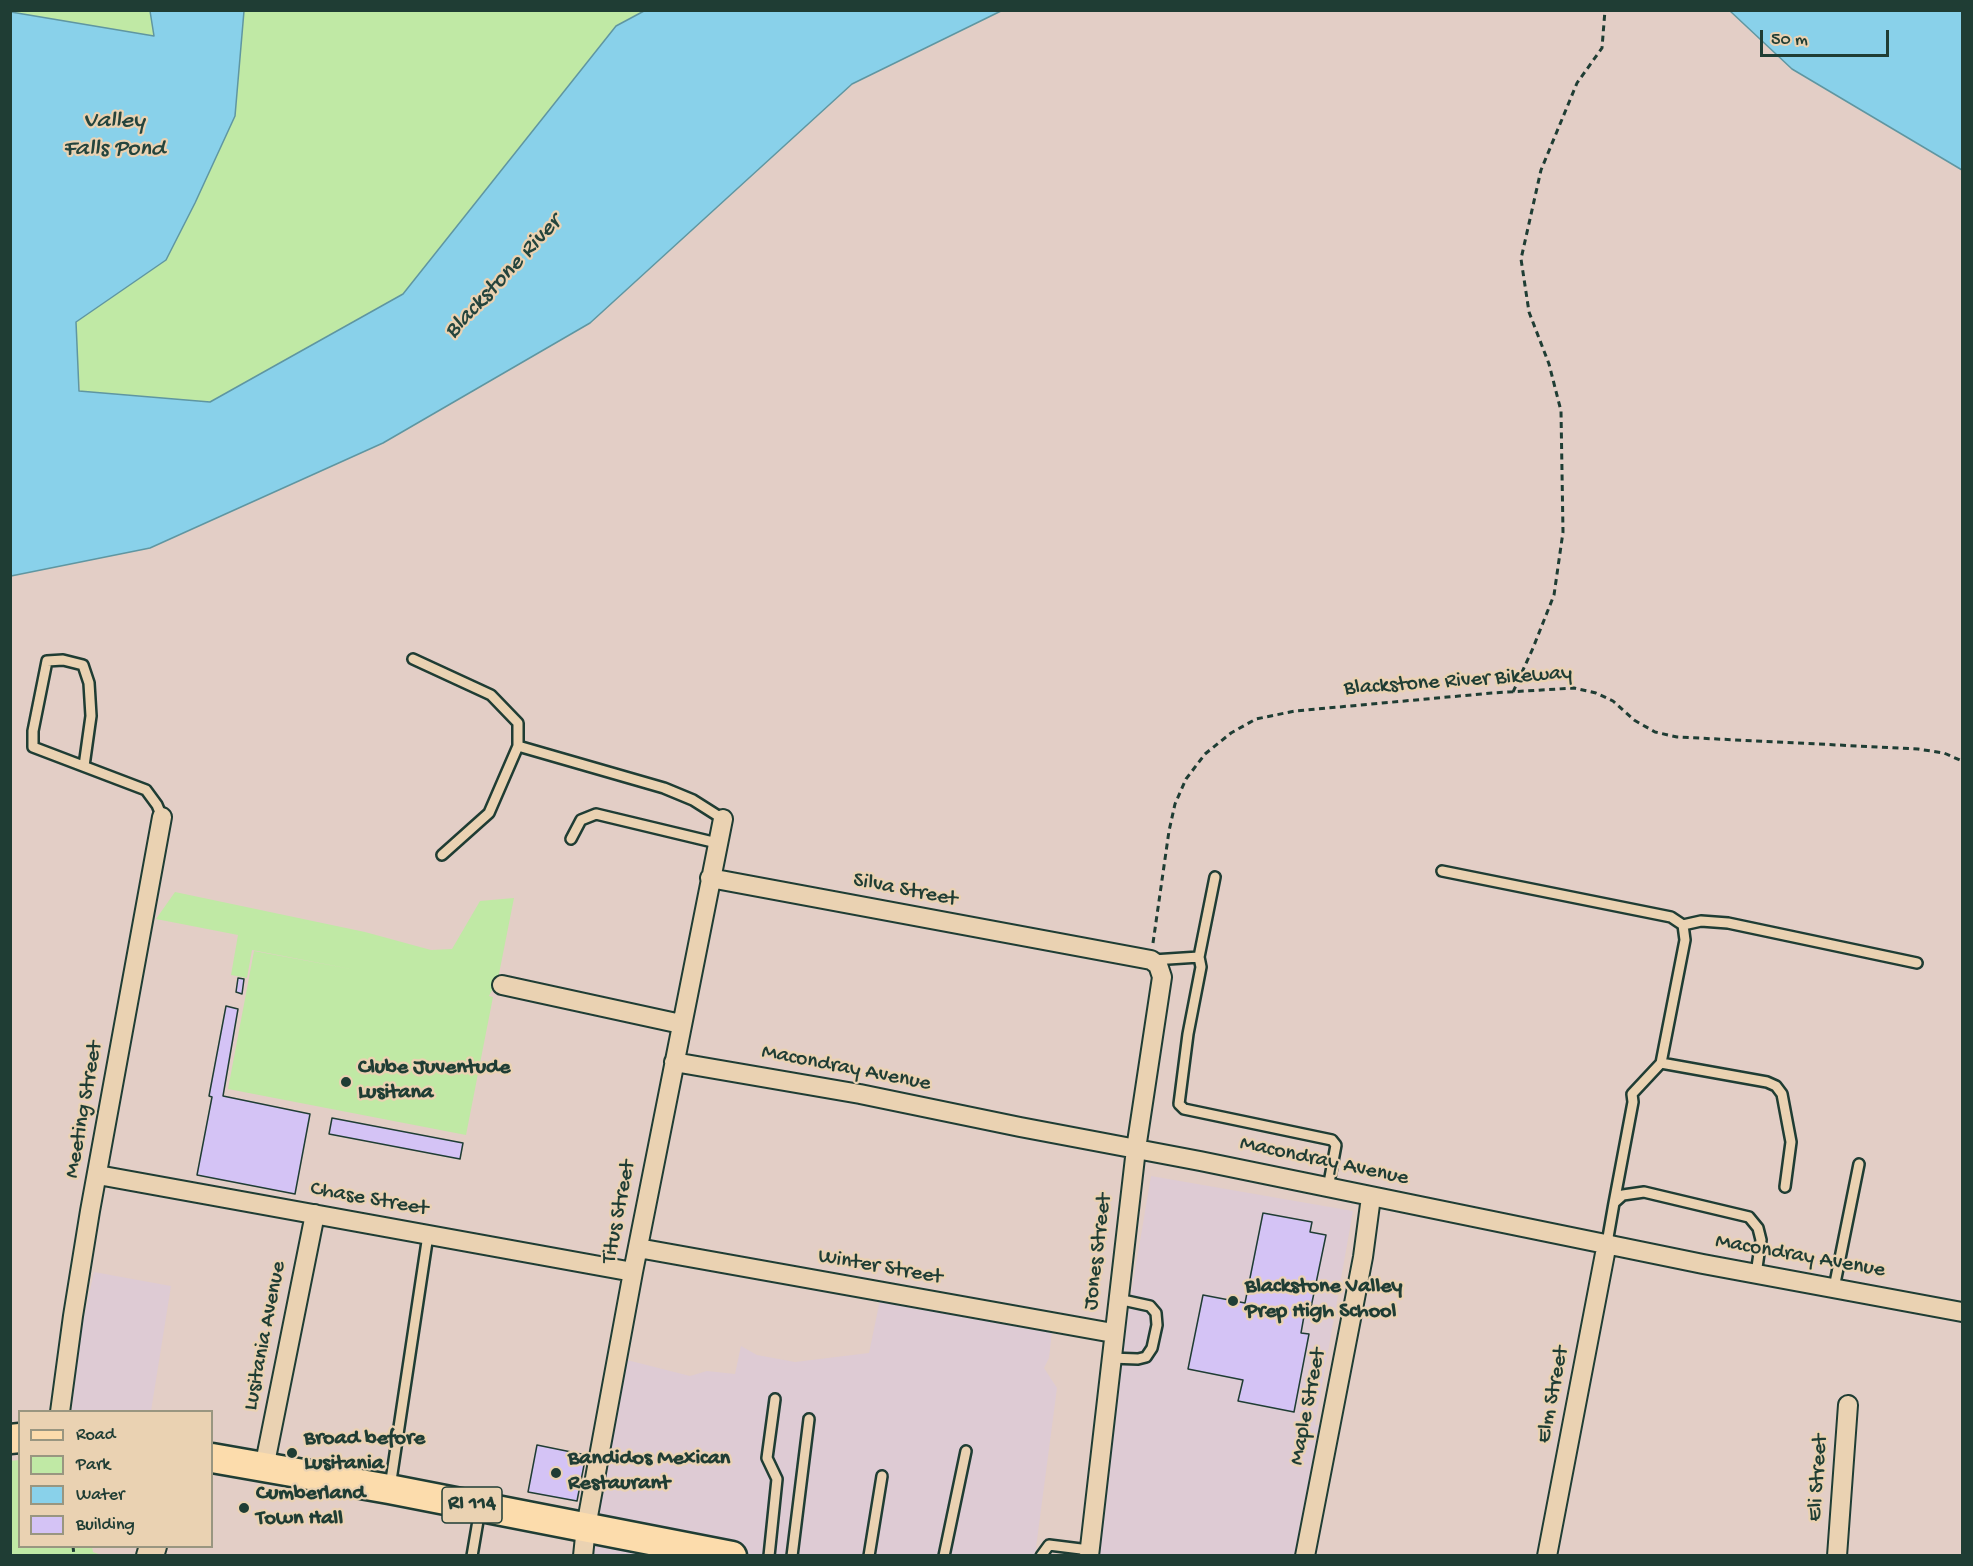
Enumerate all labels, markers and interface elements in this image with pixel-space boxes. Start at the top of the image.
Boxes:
scale bar [1763,18,1892,56]
text: 50 m [1771,30,1808,51]
water label: Valley Falls Pond [63,108,165,164]
water label: Blackstone River [439,210,569,346]
street label: Blackstone River Bikeway [1343,661,1573,703]
street label: Silva Street [851,868,959,914]
street label: Meeting Street [60,1039,110,1181]
street label: Macondray Avenue [759,1040,933,1098]
place label: Clube Juventude Lusitana [358,1056,510,1108]
marker: Clube Juventude Lusitana [339,1075,353,1089]
street label: Macondray Avenue [1237,1131,1411,1193]
street label: Titus Street [597,1158,643,1266]
street label: Chase Street [308,1177,430,1223]
street label: Jones Street [1079,1192,1119,1312]
street label: Macondray Avenue [1713,1229,1887,1285]
street label: Winter Street [816,1244,944,1292]
street label: Lusitania Avenue [239,1259,293,1413]
place label: Blackstone Valley Prep High School [1245,1275,1402,1326]
marker: Blackstone Valley Prep High School [1226,1294,1240,1308]
street label: Elm Street [1532,1344,1576,1446]
street label: Maple Street [1285,1346,1333,1468]
legend [18,1410,213,1548]
text: Road [76,1425,115,1446]
place label: Broad before Lusitania [304,1427,425,1478]
street label: Eli Street [1803,1434,1835,1522]
marker: Broad before Lusitania [285,1446,299,1460]
place label: Bandidos Mexican Restaurant [568,1447,730,1498]
text: Park [76,1455,110,1476]
marker: Bandidos Mexican Restaurant [549,1466,563,1480]
place label: Cumberland Town Hall [256,1482,365,1534]
text: Water [76,1485,124,1506]
road number: RI 114 [442,1487,502,1523]
marker: Cumberland Town Hall [237,1501,251,1515]
text: Building [76,1515,135,1536]

